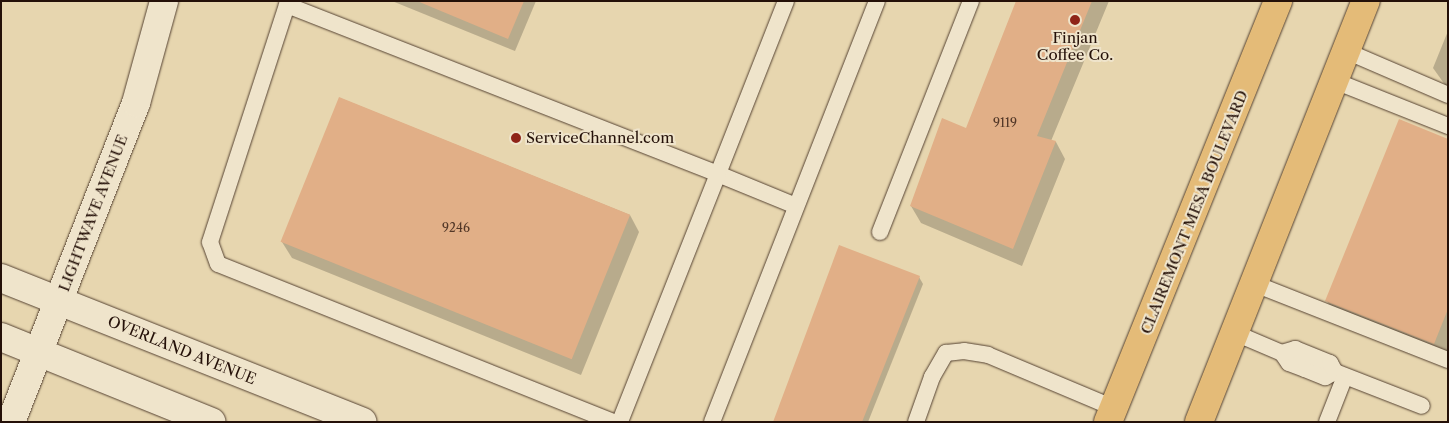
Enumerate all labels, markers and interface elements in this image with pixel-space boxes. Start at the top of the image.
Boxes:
marker: Finjan Coffee Co. [1069,14,1081,26]
place label: Finjan Coffee Co. [1037,28,1113,63]
street label: CLAIREMONT MESA BOULEVARD [1137,87,1251,337]
house number: 9119 [993,116,1017,130]
place label: ServiceChannel.com [526,129,674,147]
street label: LIGHTWAVE AVENUE [55,132,131,294]
marker: ServiceChannel.com [510,132,522,144]
house number: 9246 [442,221,470,235]
street label: OVERLAND AVENUE [105,312,259,388]

